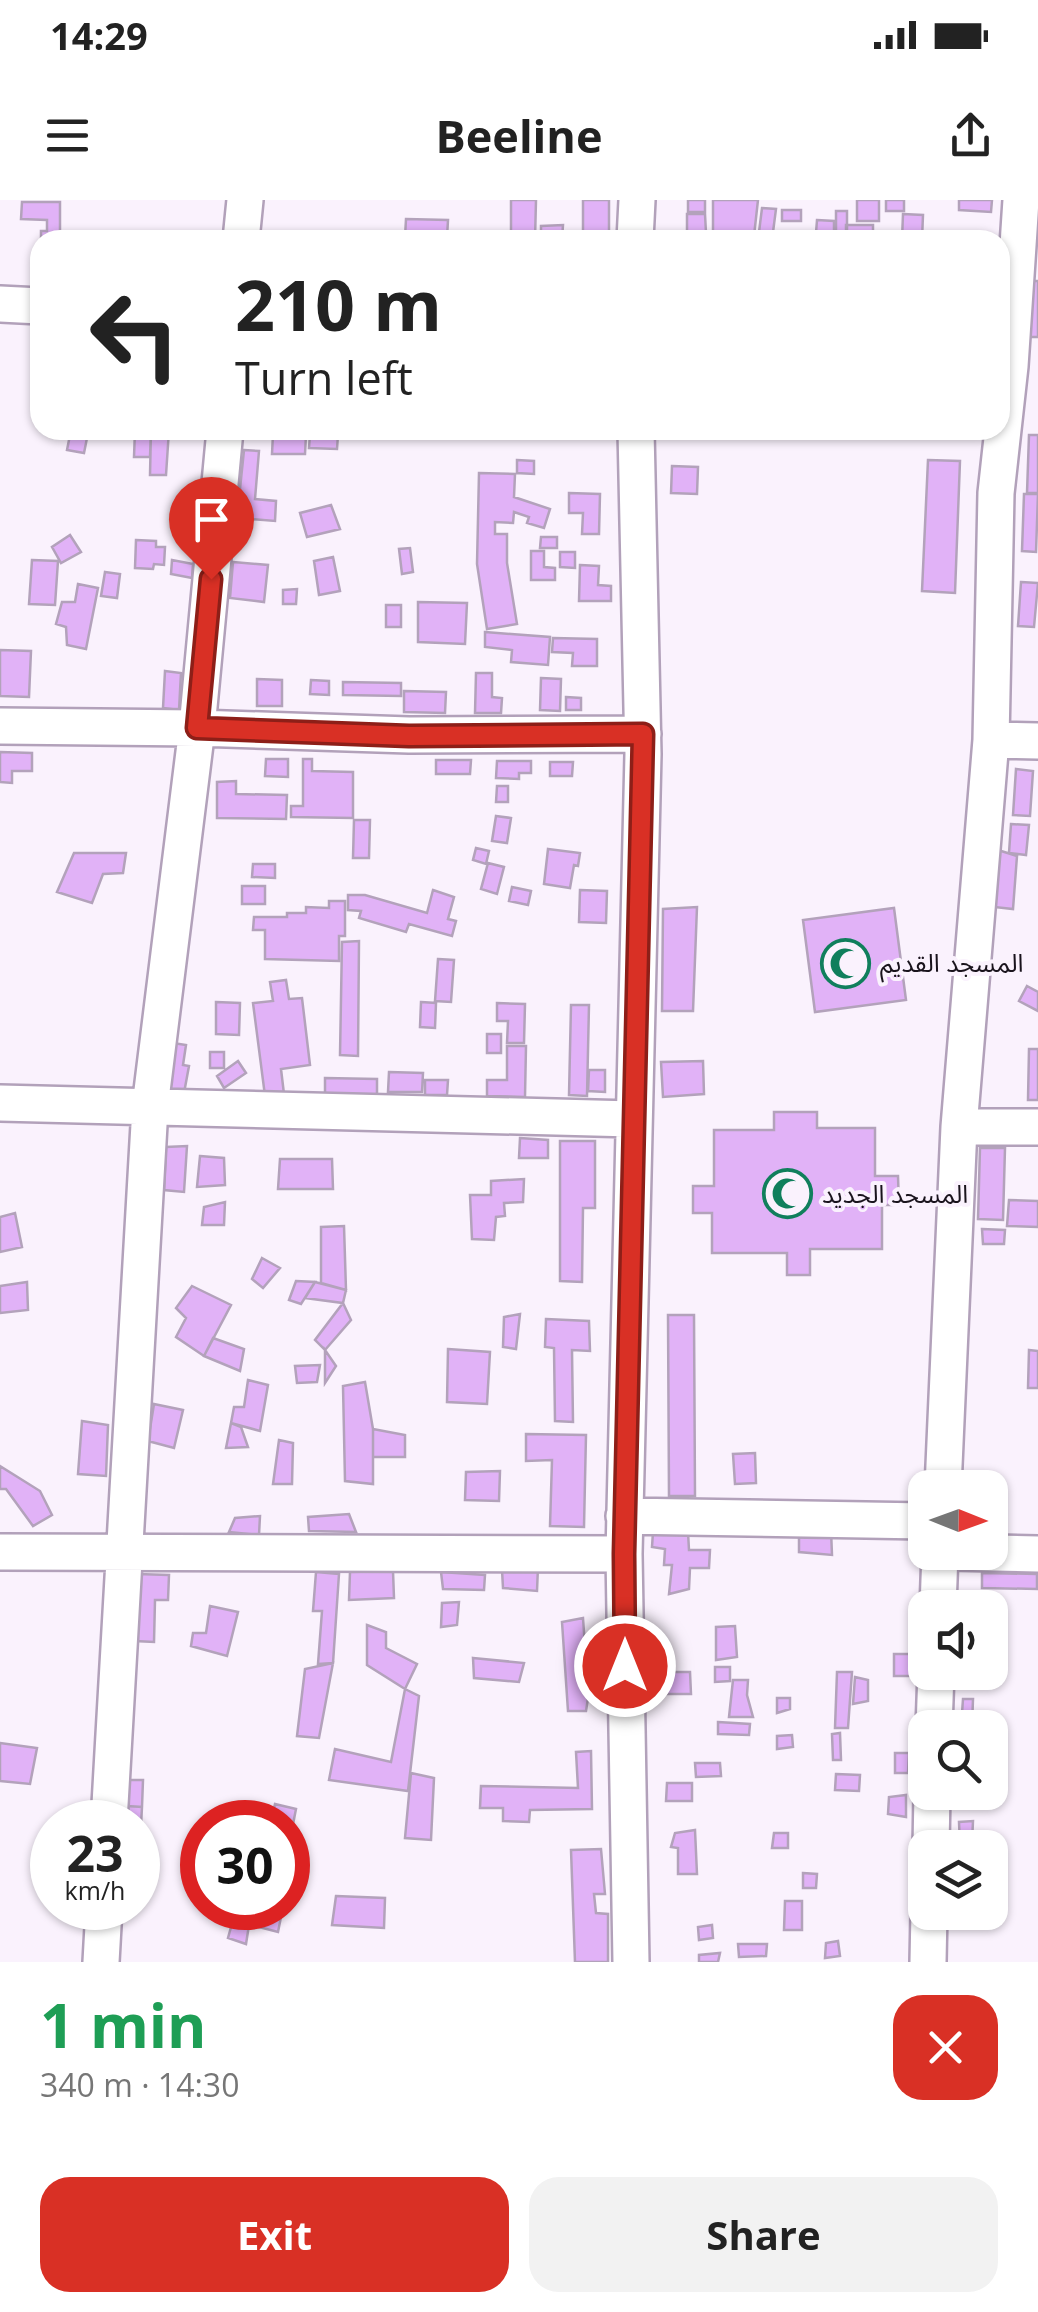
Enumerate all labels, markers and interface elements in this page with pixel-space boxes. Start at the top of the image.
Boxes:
text: 14:29 [50,9,148,61]
text: Beeline [435,105,603,166]
icon: menu [40,108,95,163]
icon: share [943,108,998,163]
text: 210 m [235,256,442,352]
icon: left [70,270,200,400]
text: Turn left [235,347,413,408]
pin [169,477,254,580]
icon: arrive [184,492,239,547]
mosque icon: المسجد القديم [819,937,871,989]
place label: المسجد القديم [880,945,1024,983]
mosque icon: المسجد الجديد [761,1168,813,1220]
place label: المسجد الجديد [822,1176,968,1210]
north arrow [908,1470,1008,1570]
map controls [908,1470,1008,1930]
button: sound [908,1590,1008,1690]
position arrow [573,1614,677,1718]
button: search [908,1710,1008,1810]
speed limit sign: 30 [180,1800,310,1930]
text: 23 [66,1819,124,1887]
button: layers [908,1830,1008,1930]
text: km/h [65,1873,125,1907]
text: 1 min [40,1984,207,2066]
button: close [893,1995,998,2100]
text: 340 m · 14:30 [40,2063,239,2106]
button: Exit [40,2177,509,2292]
button: Share [529,2177,998,2292]

